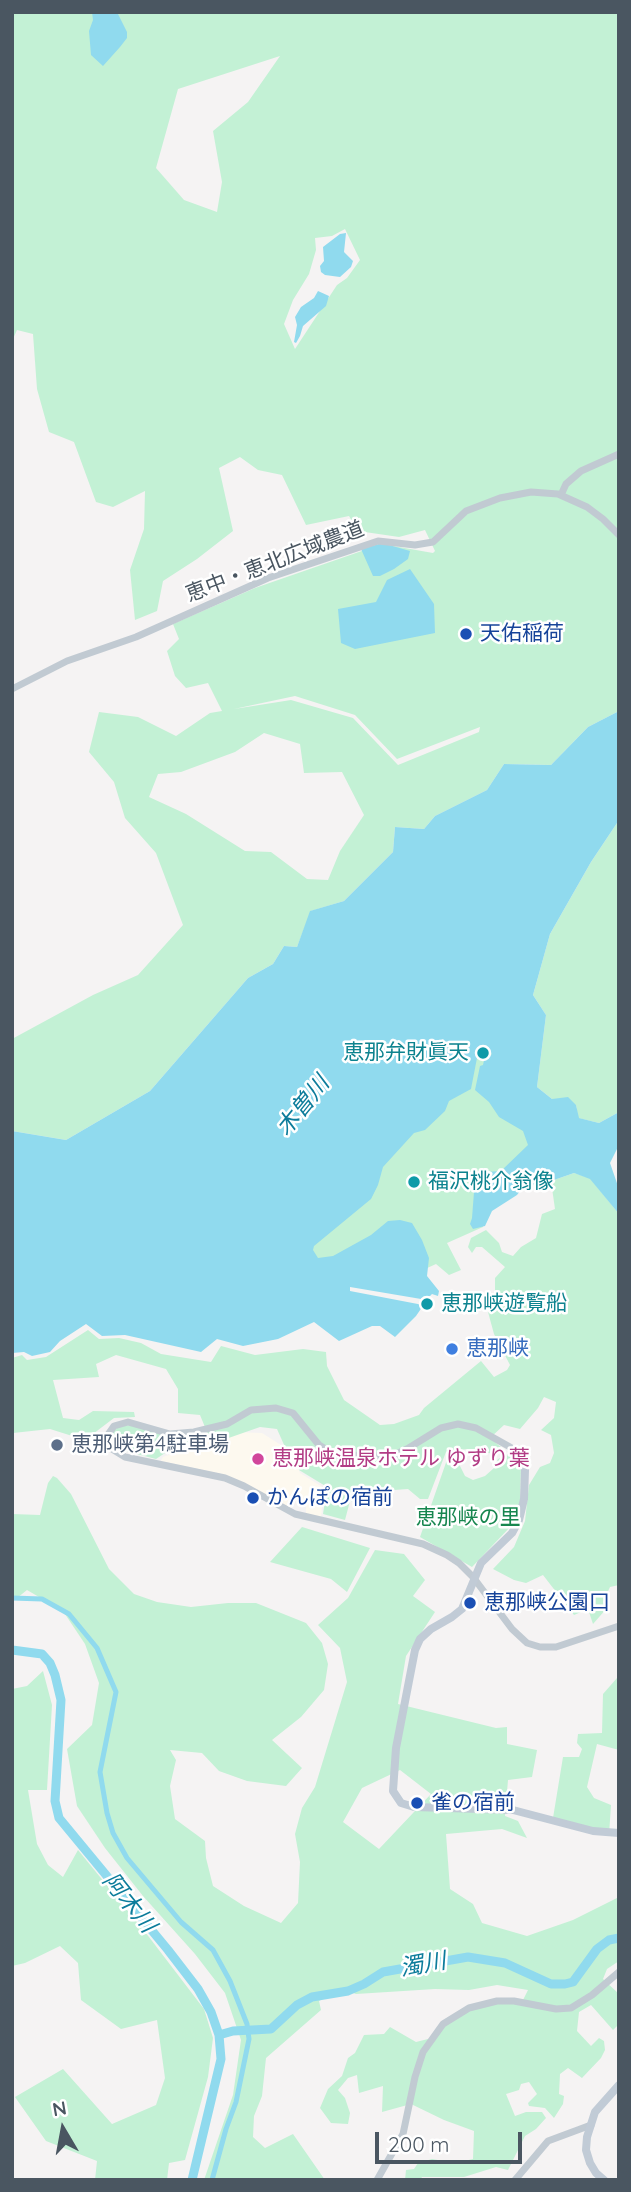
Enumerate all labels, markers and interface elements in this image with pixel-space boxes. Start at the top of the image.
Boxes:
street label: 恵中・恵北広域農道 [182,516,368,608]
place label: 天佑稲荷 [480,621,564,647]
marker: 天佑稲荷 [458,626,474,642]
place label: 恵那弁財眞天 [343,1040,469,1066]
marker: 恵那弁財眞天 [475,1045,491,1061]
water label: 木曽川 [271,1071,335,1141]
place label: 福沢桃介翁像 [428,1169,554,1195]
marker: 福沢桃介翁像 [406,1174,422,1190]
place label: 恵那峡遊覧船 [441,1291,567,1317]
marker: 恵那峡遊覧船 [419,1296,435,1312]
place label: 恵那峡 [466,1336,529,1362]
marker: 恵那峡 [444,1341,460,1357]
place label: 恵那峡第4駐車場 [71,1432,229,1458]
marker: 恵那峡第4駐車場 [49,1437,65,1453]
place label: 恵那峡温泉ホテル ゆずり葉 [272,1446,530,1472]
marker: 恵那峡温泉ホテル ゆずり葉 [250,1451,266,1467]
place label: かんぽの宿前 [267,1485,393,1511]
marker: かんぽの宿前 [245,1490,261,1506]
park label: 恵那峡の里 [416,1505,520,1531]
place label: 恵那峡公園口 [484,1590,610,1616]
marker: 恵那峡公園口 [462,1595,478,1611]
place label: 雀の宿前 [431,1790,515,1816]
marker: 雀の宿前 [409,1795,425,1811]
water label: 阿木川 [97,1868,161,1938]
water label: 濁川 [398,1947,448,1983]
north arrow [28,2094,98,2164]
text: N [50,2095,68,2121]
scale bar [379,2118,526,2162]
text: 200 m [388,2131,450,2157]

